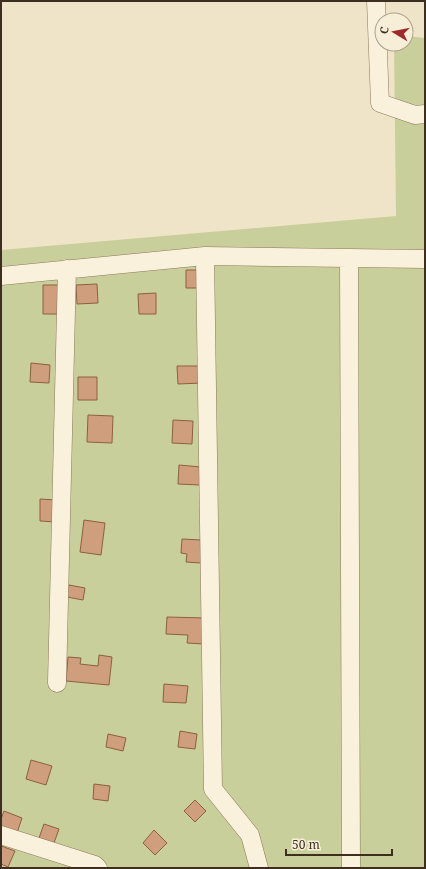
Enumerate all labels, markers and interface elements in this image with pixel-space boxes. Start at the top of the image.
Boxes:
north arrow [374,12,414,52]
text: С [376,25,392,35]
scale bar [286,831,392,857]
text: 50 m [292,836,320,853]

